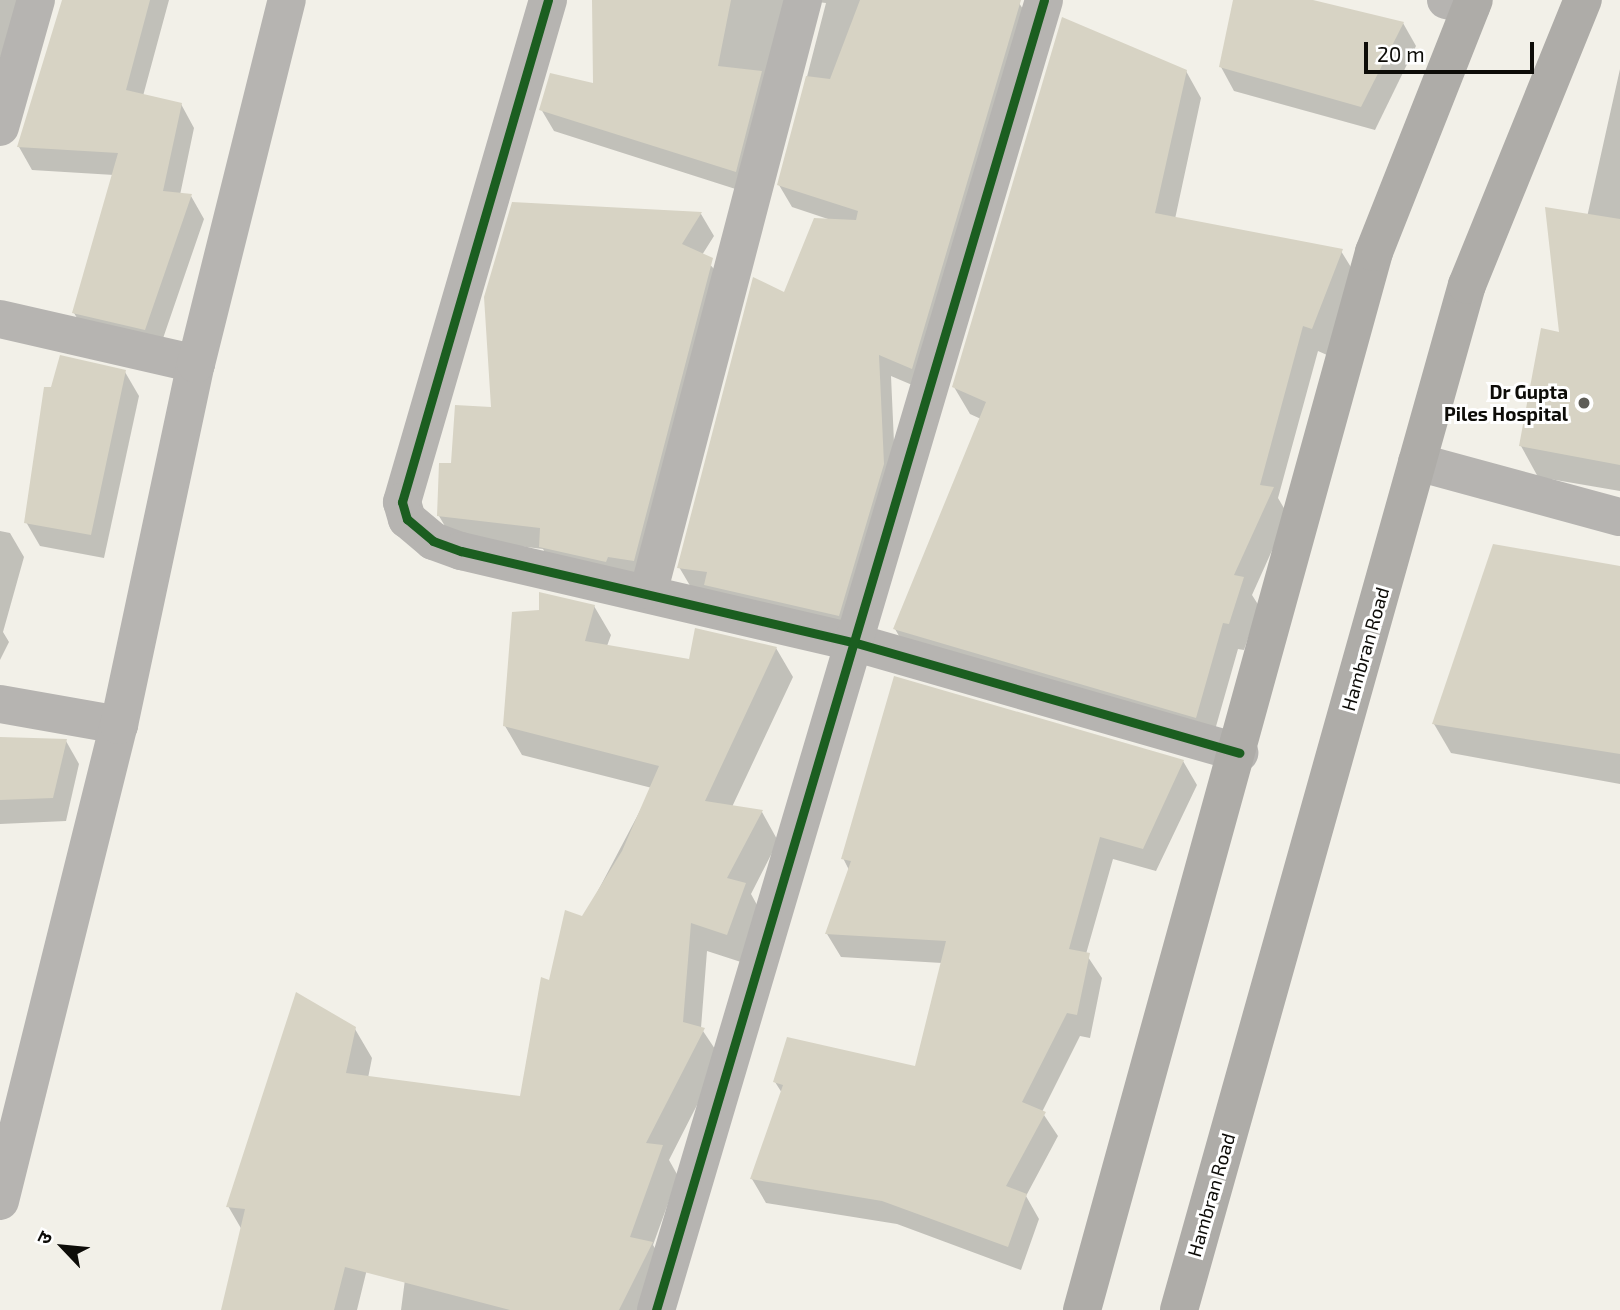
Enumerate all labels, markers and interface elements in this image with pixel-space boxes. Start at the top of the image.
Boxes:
scale bar [1368,28,1538,72]
text: 20 m [1377,41,1425,66]
place label: Dr Gupta Piles Hospital [1444,381,1568,425]
marker: Dr Gupta Piles Hospital [1574,393,1594,413]
street label: Hambran Road [1336,584,1394,714]
street label: Hambran Road [1182,1130,1240,1260]
north arrow [28,1212,98,1282]
text: उ [31,1228,56,1248]

